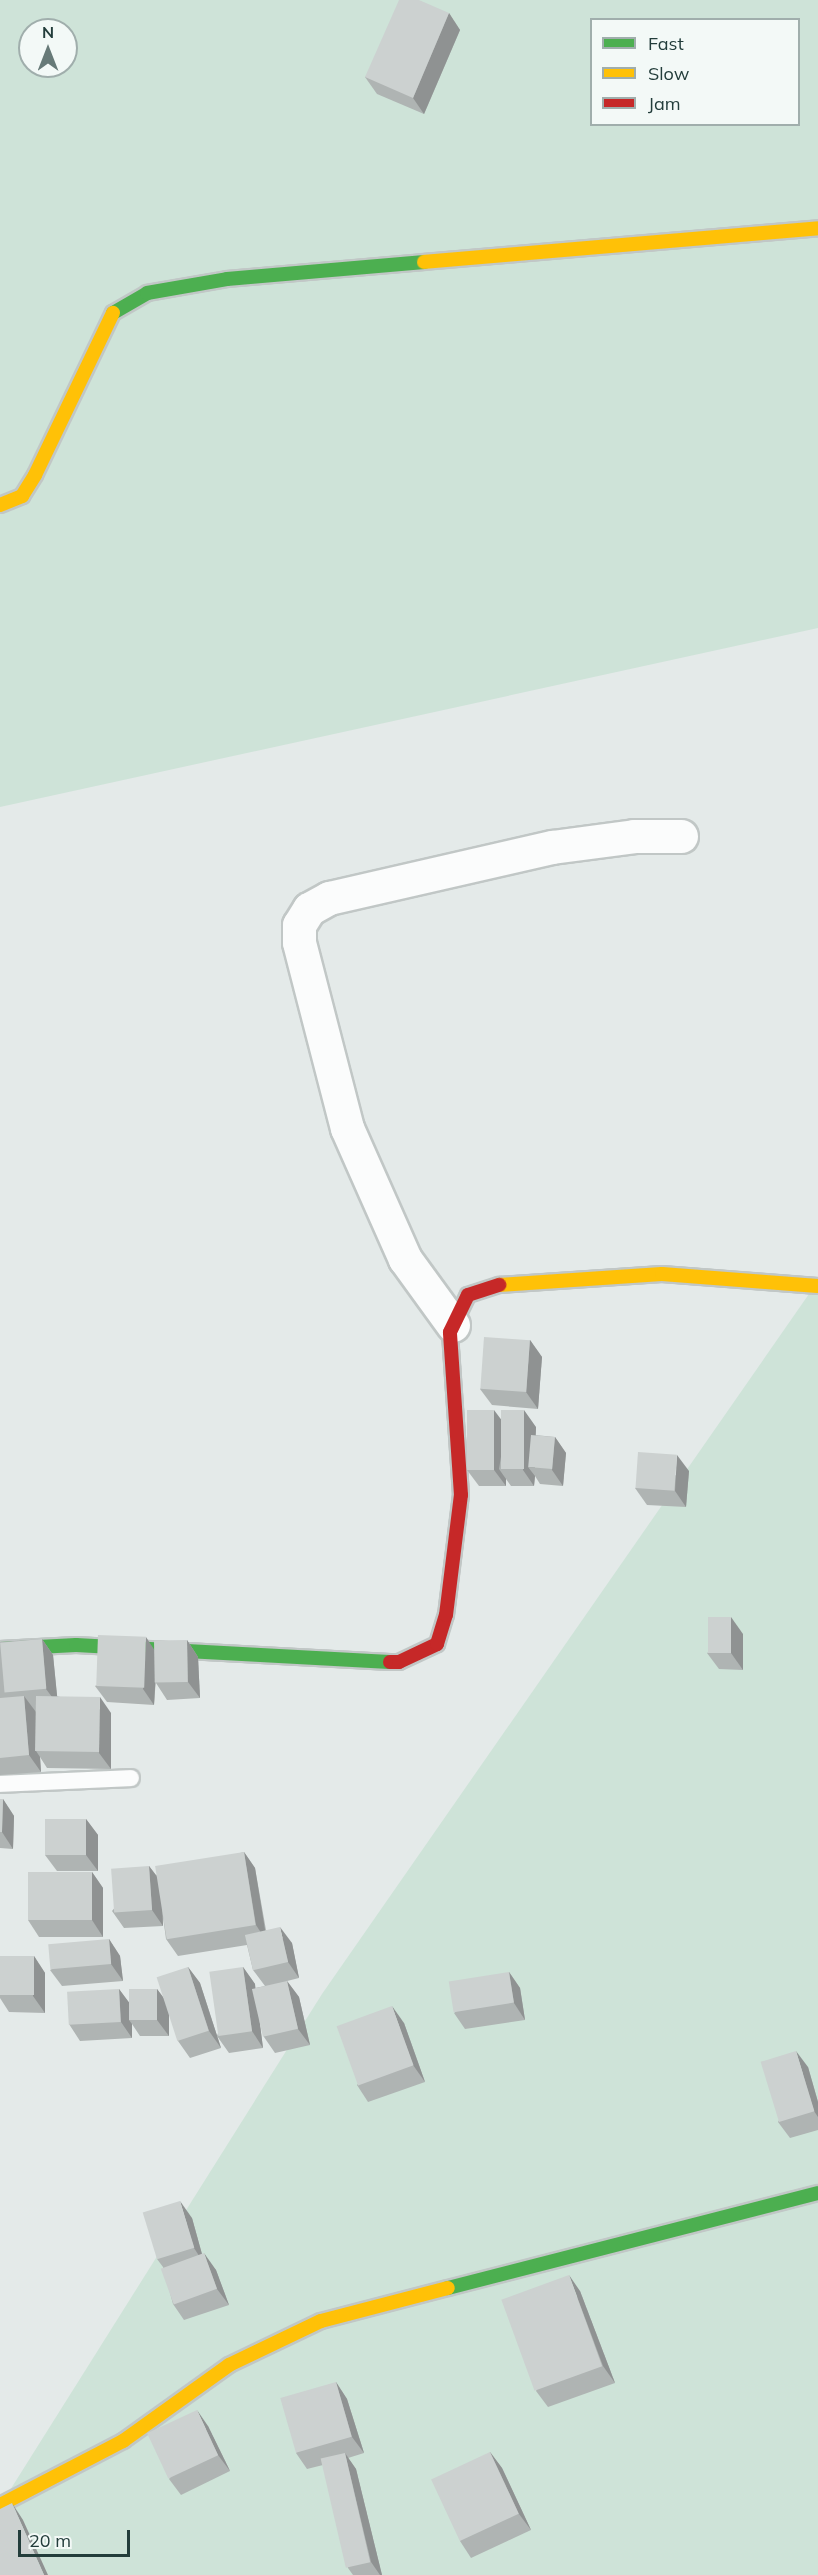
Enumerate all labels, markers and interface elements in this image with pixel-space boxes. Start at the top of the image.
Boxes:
north arrow [18,18,78,78]
legend [590,18,800,126]
text: N [42,22,54,42]
text: Fast [648,32,684,55]
text: Slow [648,62,689,85]
text: Jam [648,92,681,115]
scale bar [21,2518,134,2556]
text: 20 m [29,2529,71,2552]

